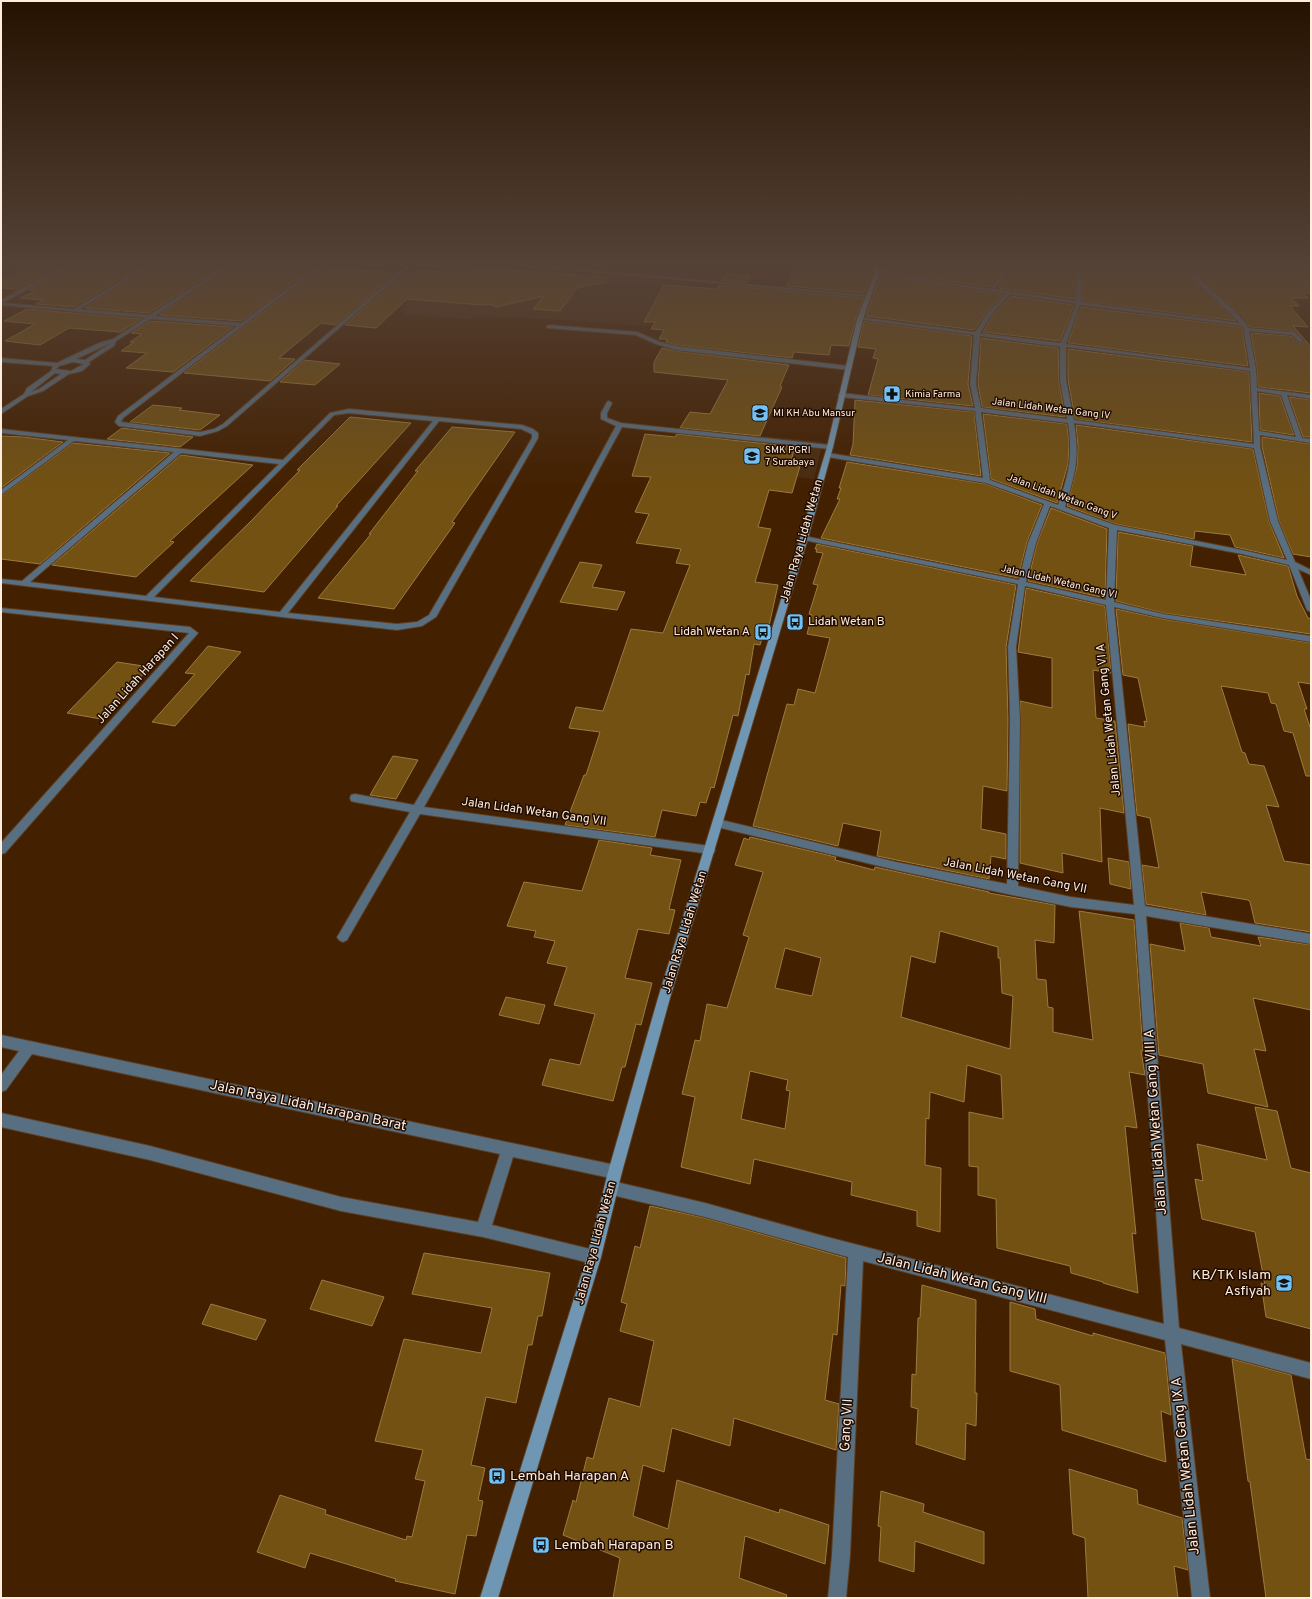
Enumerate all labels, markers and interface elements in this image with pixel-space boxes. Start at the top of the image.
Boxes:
pharmacy icon: Kimia Farma [882,384,902,404]
place label: Kimia Farma [905,388,961,401]
street label: Jalan Lidah Wetan Gang IV [991,395,1112,423]
school or university icon: MI KH Abu Mansur [750,403,770,423]
place label: MI KH Abu Mansur [773,407,855,420]
place label: SMK PGRI 7 Surabaya [765,444,814,469]
school or university icon: SMK PGRI 7 Surabaya [742,446,762,466]
street label: Jalan Lidah Wetan Gang V [1005,471,1119,523]
street label: Jalan Raya Lidah Wetan [777,478,827,604]
street label: Jalan Lidah Wetan Gang VI [1000,562,1118,602]
bus stop icon: Lidah Wetan B [785,612,805,632]
place label: Lidah Wetan B [808,614,885,630]
bus stop icon: Lidah Wetan A [753,622,773,642]
place label: Lidah Wetan A [674,624,750,640]
street label: Jalan Lidah Harapan I [93,630,183,728]
street label: Jalan Lidah Wetan Gang VI A [1093,643,1125,797]
street label: Jalan Lidah Wetan Gang VII [461,794,607,830]
street label: Jalan Lidah Wetan Gang VII [942,854,1088,898]
street label: Jalan Raya Lidah Wetan [659,869,711,995]
street label: Jalan Lidah Wetan Gang VIII A [1141,1028,1171,1216]
street label: Jalan Raya Lidah Harapan Barat [208,1077,408,1135]
street label: Jalan Raya Lidah Wetan [572,1179,620,1307]
street label: Jalan Lidah Wetan Gang VIII [875,1250,1049,1308]
place label: KB/TK Islam Asfiyah [1192,1267,1271,1300]
school or university icon: KB/TK Islam Asfiyah [1274,1273,1294,1293]
street label: Jalan Lidah Wetan Gang IX A [1168,1376,1204,1556]
street label: Gang VII [837,1398,857,1452]
bus stop icon: Lembah Harapan A [487,1466,507,1486]
place label: Lembah Harapan A [510,1468,629,1485]
bus stop icon: Lembah Harapan B [531,1535,551,1555]
place label: Lembah Harapan B [554,1537,674,1554]

